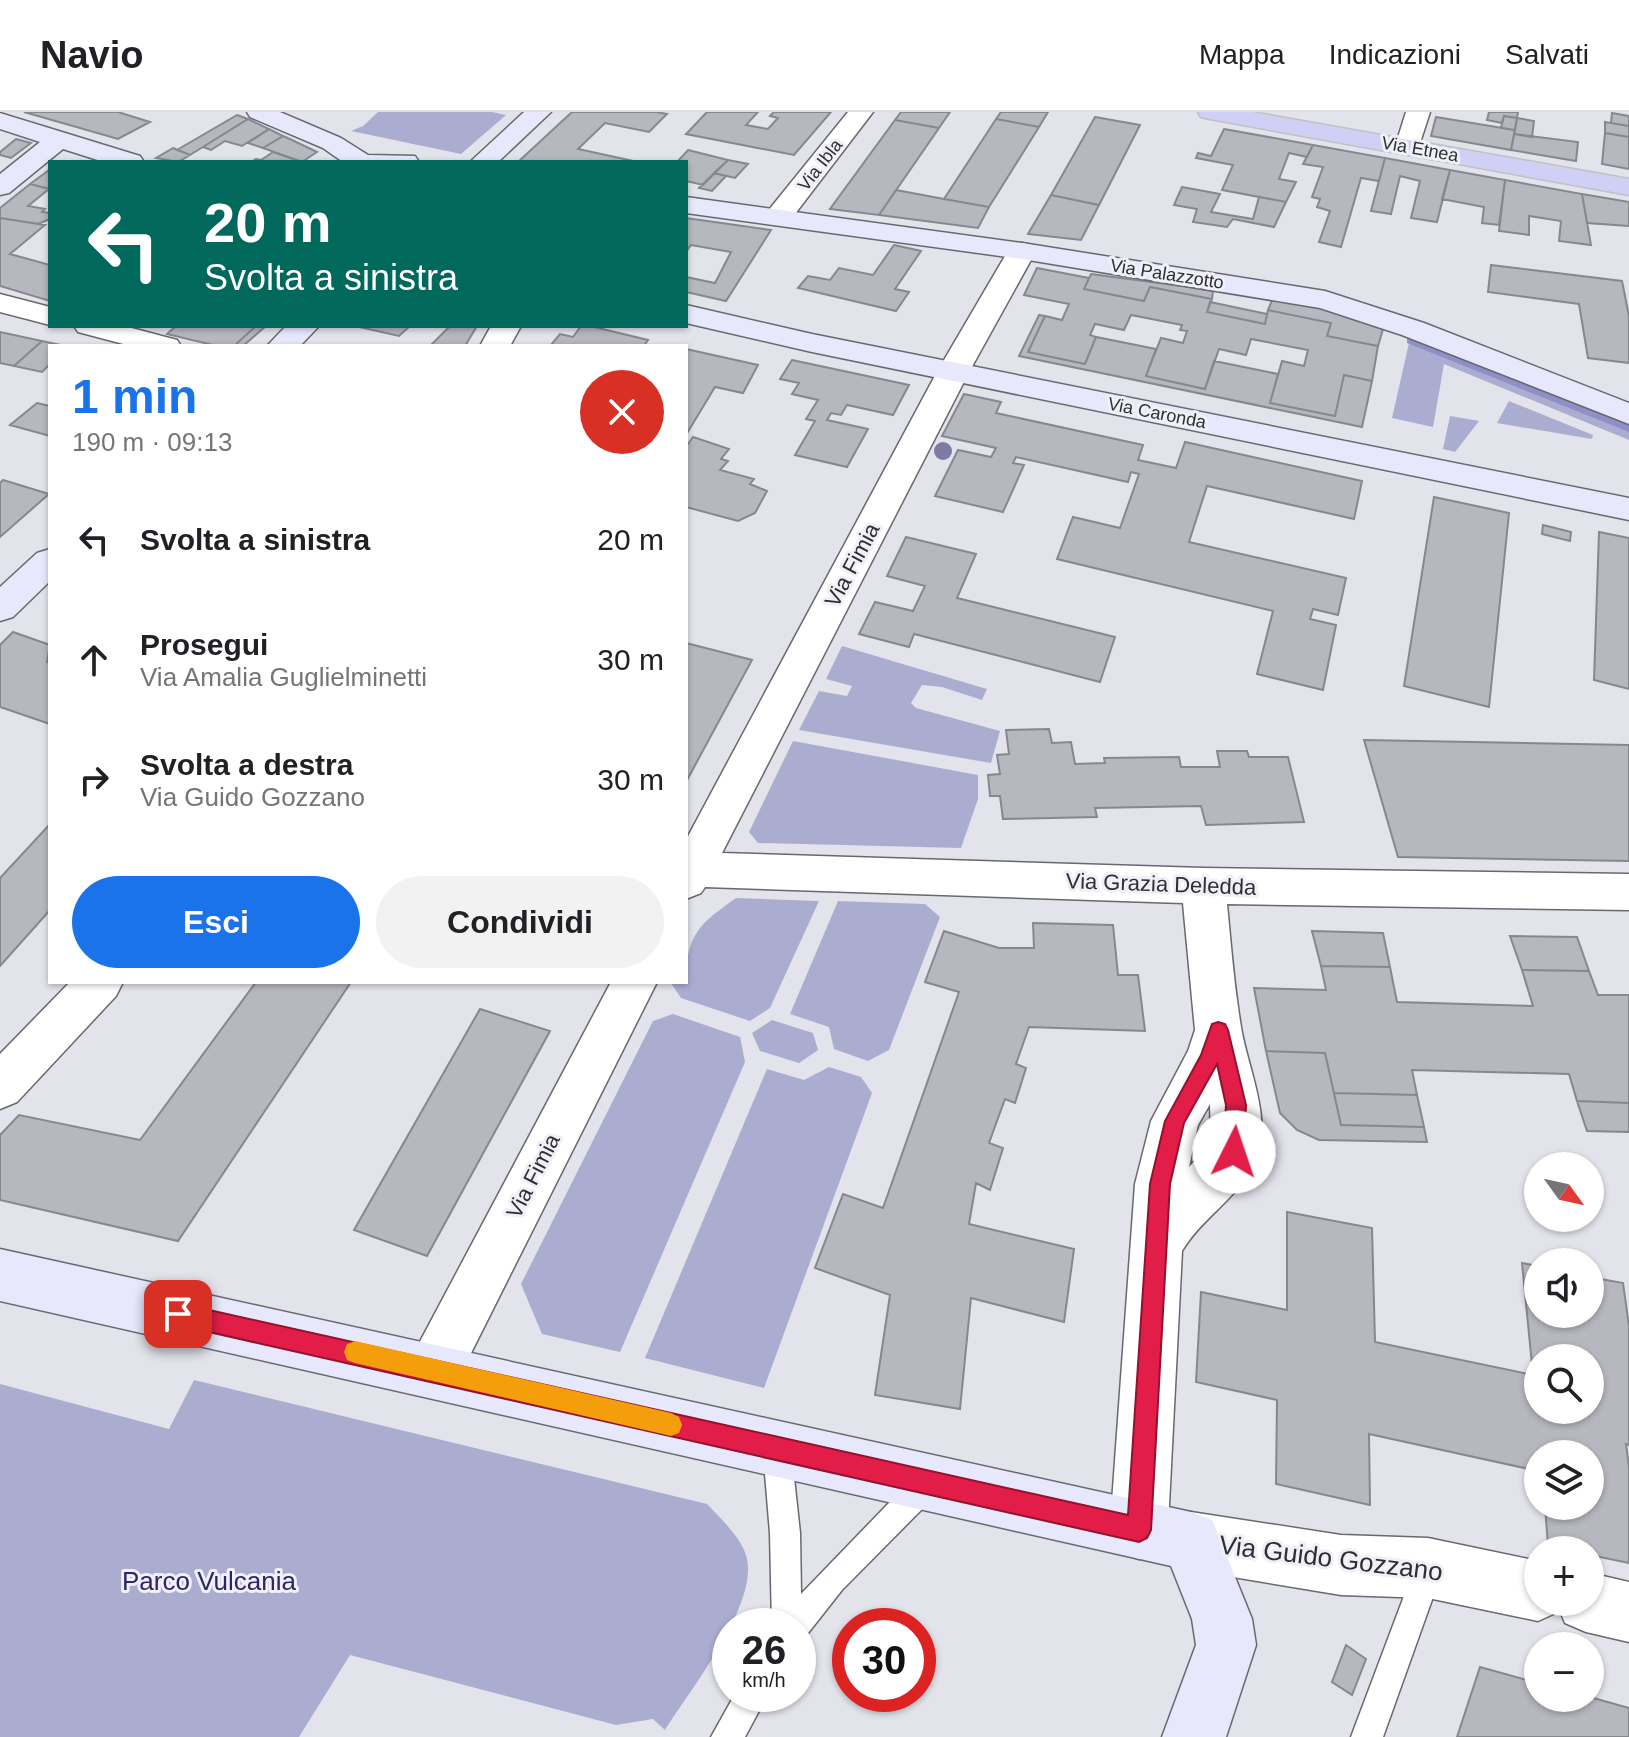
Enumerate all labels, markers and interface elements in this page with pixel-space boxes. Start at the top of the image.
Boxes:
text: Navio [40,34,143,76]
text: Mappa [1199,39,1285,70]
text: Indicazioni [1329,39,1461,70]
text: Salvati [1505,39,1589,70]
street label: Via Etnea [1380,132,1461,166]
street label: Via Ibla [794,135,847,195]
text: 20 m [204,191,332,254]
icon: left [72,192,176,296]
street label: Via Palazzotto [1109,255,1225,293]
text: Svolta a sinistra [204,257,458,298]
text: 1 min [72,370,197,423]
button: close [580,370,664,454]
street label: Via Caronda [1106,394,1209,433]
text: 190 m · 09:13 [72,427,232,457]
icon: left [72,518,116,562]
street label: Via Fimia [820,518,885,611]
text: Svolta a sinistra [140,523,370,556]
text: 20 m [597,523,664,556]
text: Prosegui [140,628,268,661]
icon: ahead [72,638,116,682]
text: 30 m [597,643,664,676]
text: Via Amalia Guglielminetti [140,662,427,692]
text: Svolta a destra [140,748,353,781]
icon: right [72,758,116,802]
text: 30 m [597,763,664,796]
text: Via Guido Gozzano [140,782,365,812]
street label: Via Grazia Deledda [1065,868,1257,900]
button: Esci [72,876,360,968]
button: Condividi [376,876,664,968]
position arrow [1192,1110,1276,1194]
street label: Via Fimia [501,1129,565,1222]
north arrow [1524,1152,1604,1232]
map controls [1524,1152,1604,1712]
button: sound [1524,1248,1604,1328]
pin [144,1280,212,1348]
icon: arrive [156,1292,200,1336]
button: search [1524,1344,1604,1424]
button: layers [1524,1440,1604,1520]
street label: Via Guido Gozzano [1218,1529,1444,1587]
button: + [1524,1536,1604,1616]
park label: Parco Vulcania [122,1566,296,1596]
speed limit sign: 30 [832,1608,936,1712]
text: 26 [742,1628,786,1672]
button: − [1524,1632,1604,1712]
text: km/h [742,1669,786,1691]

